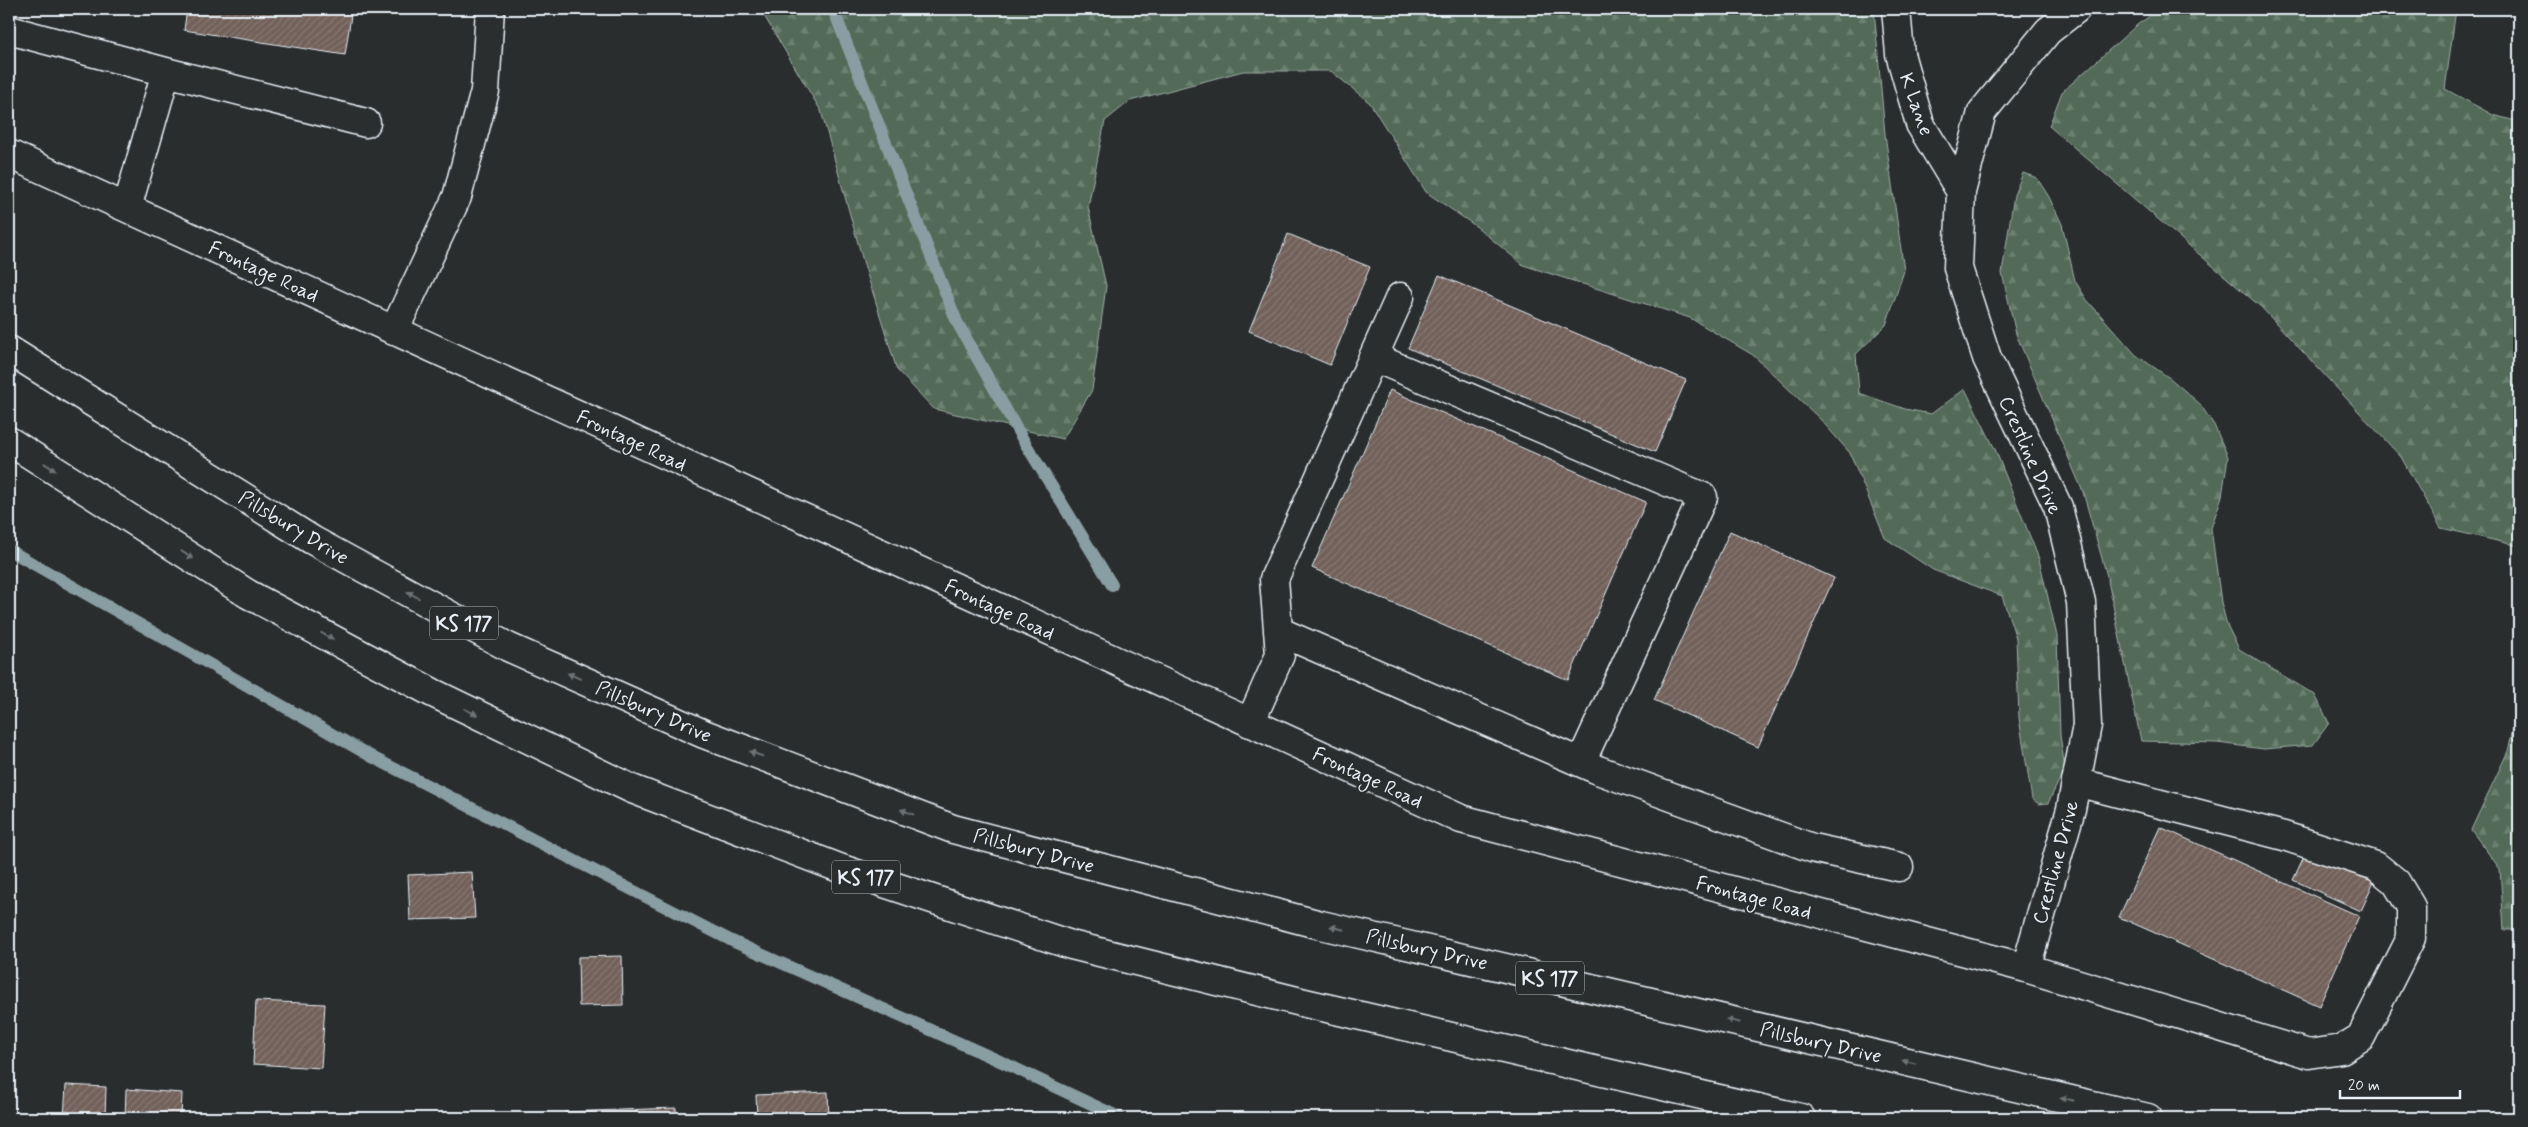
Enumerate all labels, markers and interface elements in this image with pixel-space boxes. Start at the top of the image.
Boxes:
street label: K Lane [1892,69,1939,140]
street label: Frontage Road [204,235,323,311]
street label: Crestline Drive [1991,392,2068,519]
street label: Frontage Road [572,404,691,480]
one-way arrow [43,463,56,472]
street label: Pillsbury Drive [233,485,353,572]
one-way arrow [180,550,193,560]
street label: Frontage Road [940,573,1059,649]
one-way arrow [406,591,421,599]
road number: KS 177 [430,606,498,640]
one-way arrow [320,632,334,641]
one-way arrow [567,672,581,680]
street label: Pillsbury Drive [591,675,716,750]
one-way arrow [464,708,478,716]
street label: Frontage Road [1308,741,1427,817]
one-way arrow [748,750,763,757]
street label: Crestline Drive [2027,797,2086,927]
one-way arrow [900,807,915,815]
street label: Pillsbury Drive [970,822,1097,881]
road number: KS 177 [832,860,900,894]
street label: Frontage Road [1693,870,1814,928]
street label: Pillsbury Drive [1363,923,1490,978]
one-way arrow [1329,924,1344,932]
road number: KS 177 [1516,961,1584,994]
street label: Pillsbury Drive [1757,1016,1884,1071]
one-way arrow [1726,1017,1741,1025]
one-way arrow [1901,1058,1916,1066]
scale bar [2340,1067,2460,1099]
text: 20 m [2348,1076,2380,1096]
one-way arrow [2059,1095,2074,1103]

